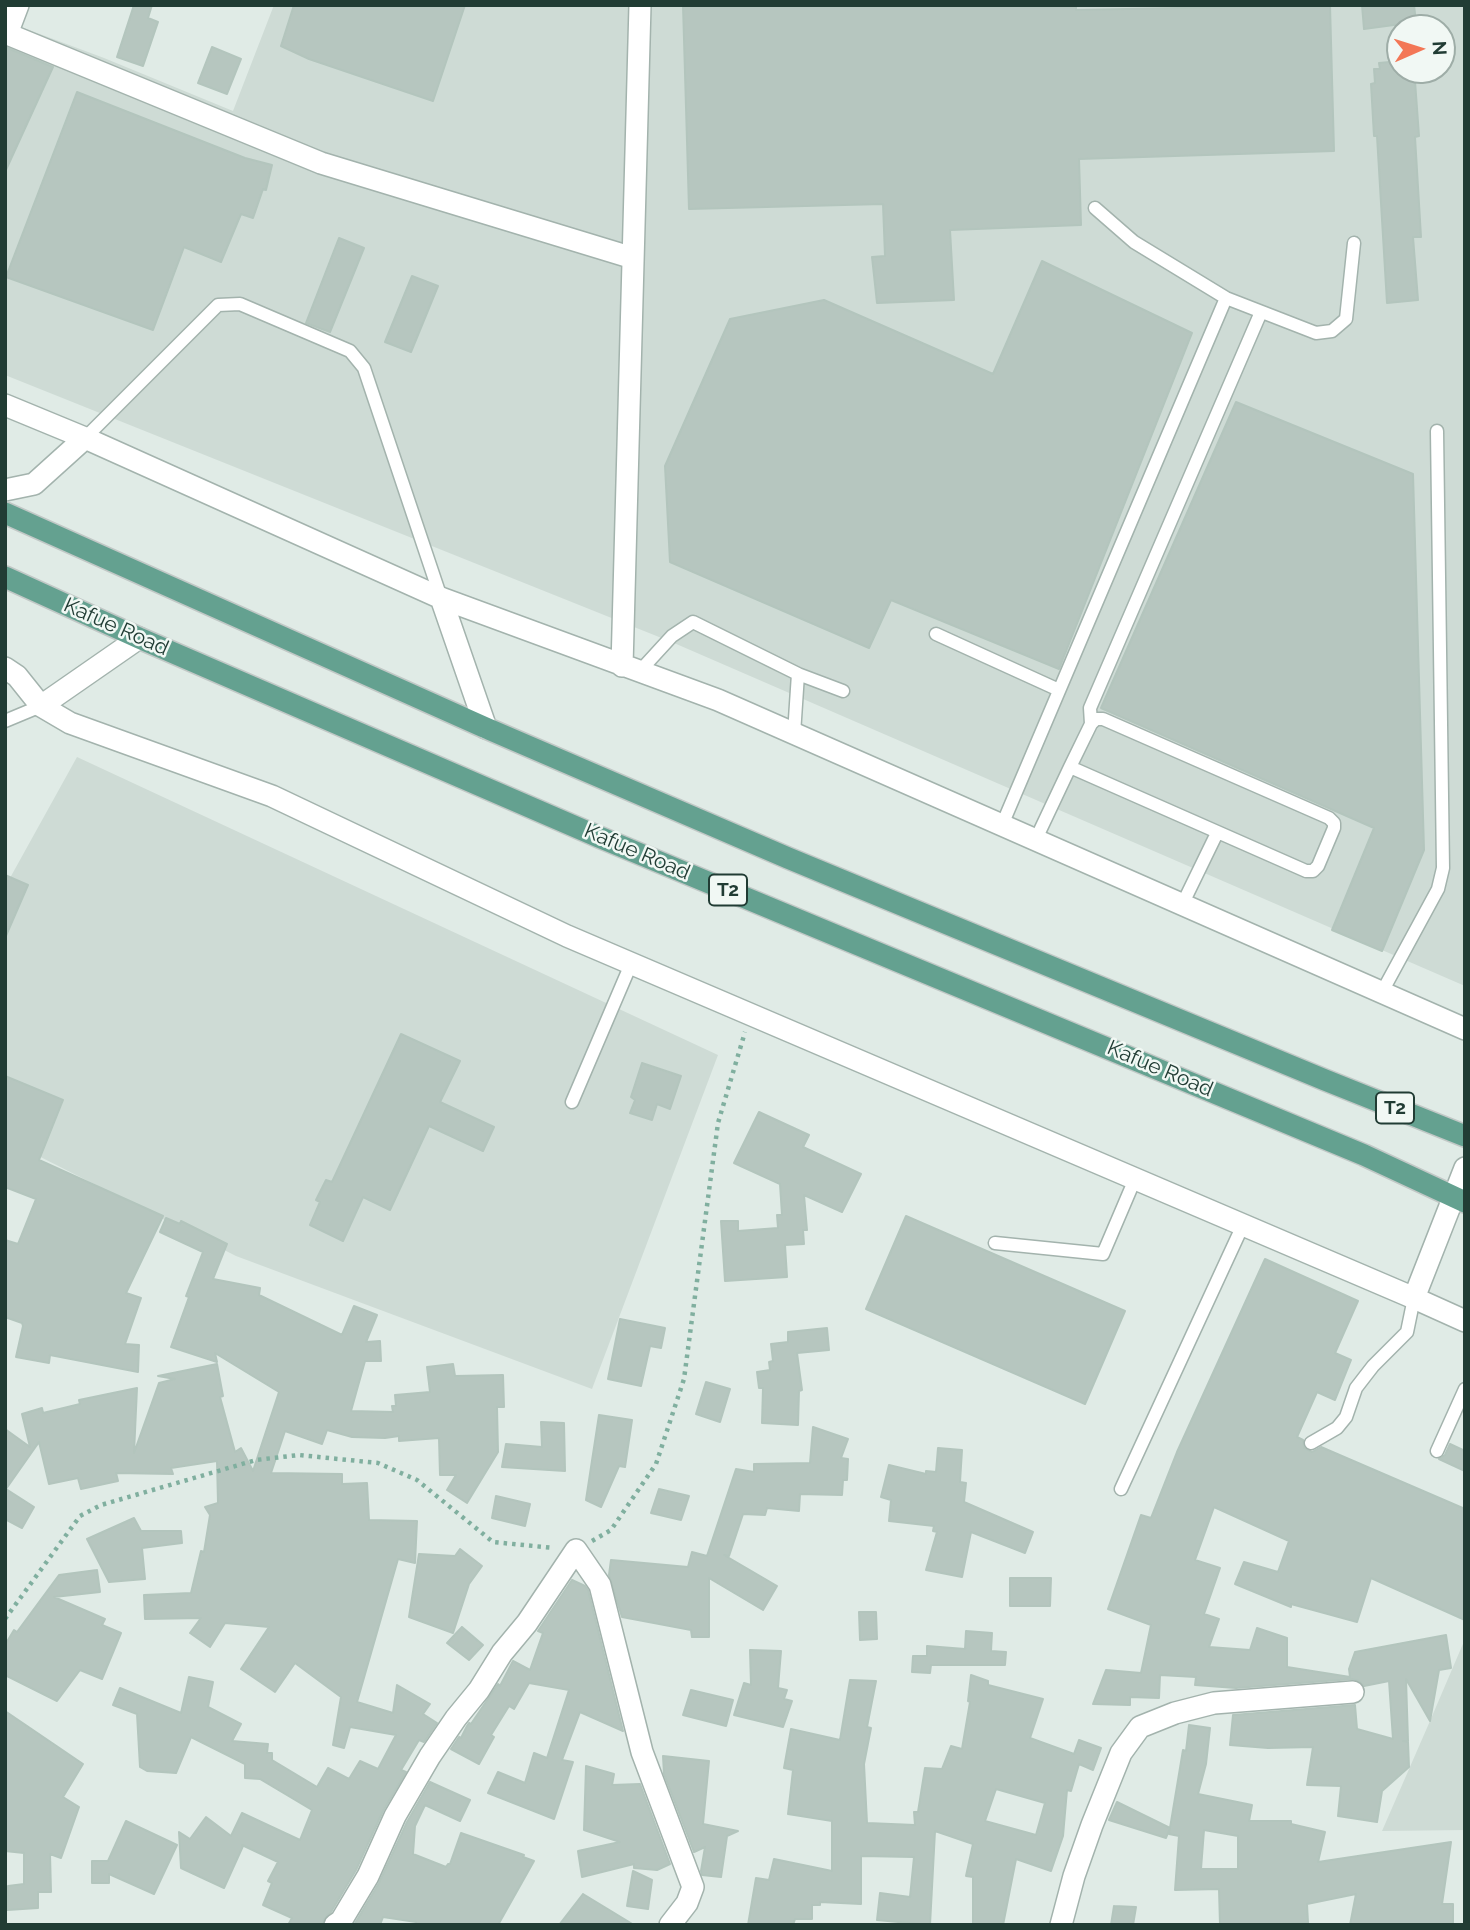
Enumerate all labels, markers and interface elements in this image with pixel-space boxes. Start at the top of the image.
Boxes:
north arrow [1386,14,1456,84]
text: N [1429,40,1451,56]
street label: Kafue Road [60,593,172,661]
street label: Kafue Road [580,818,694,886]
road number: T2 [709,874,747,906]
street label: Kafue Road [1103,1035,1217,1103]
road number: T2 [1376,1092,1414,1124]

